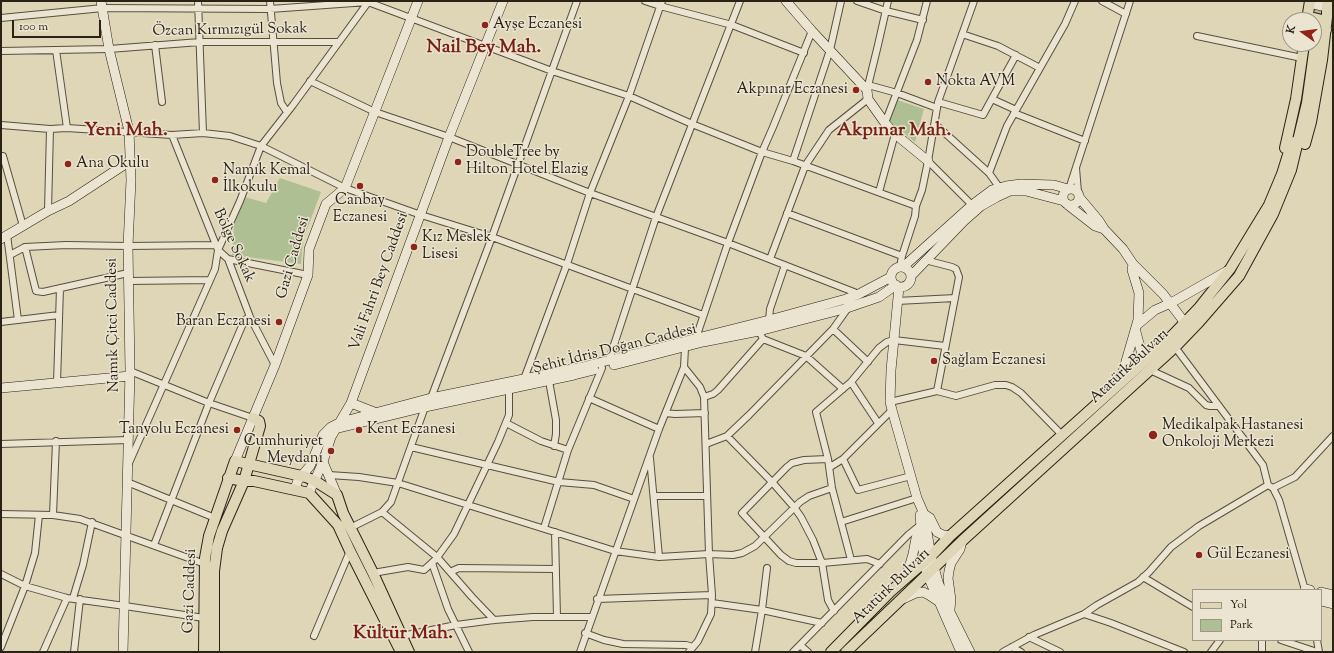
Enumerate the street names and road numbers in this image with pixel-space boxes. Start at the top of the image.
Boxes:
street label: Özcan Kırmızıgül Sokak [152,21,308,41]
street label: Bölge Sokak [208,206,258,286]
street label: Vali Fahri Bey Caddesi [347,210,413,354]
street label: Gazi Caddesi [274,215,314,301]
street label: Namık Çitci Caddesi [104,258,124,392]
street label: Şehit İdris Doğan Caddesi [531,321,699,379]
street label: Atatürk Bulvarı [1087,326,1173,408]
street label: Atatürk Bulvarı [849,545,935,629]
street label: Gazi Caddesi [181,548,201,634]

